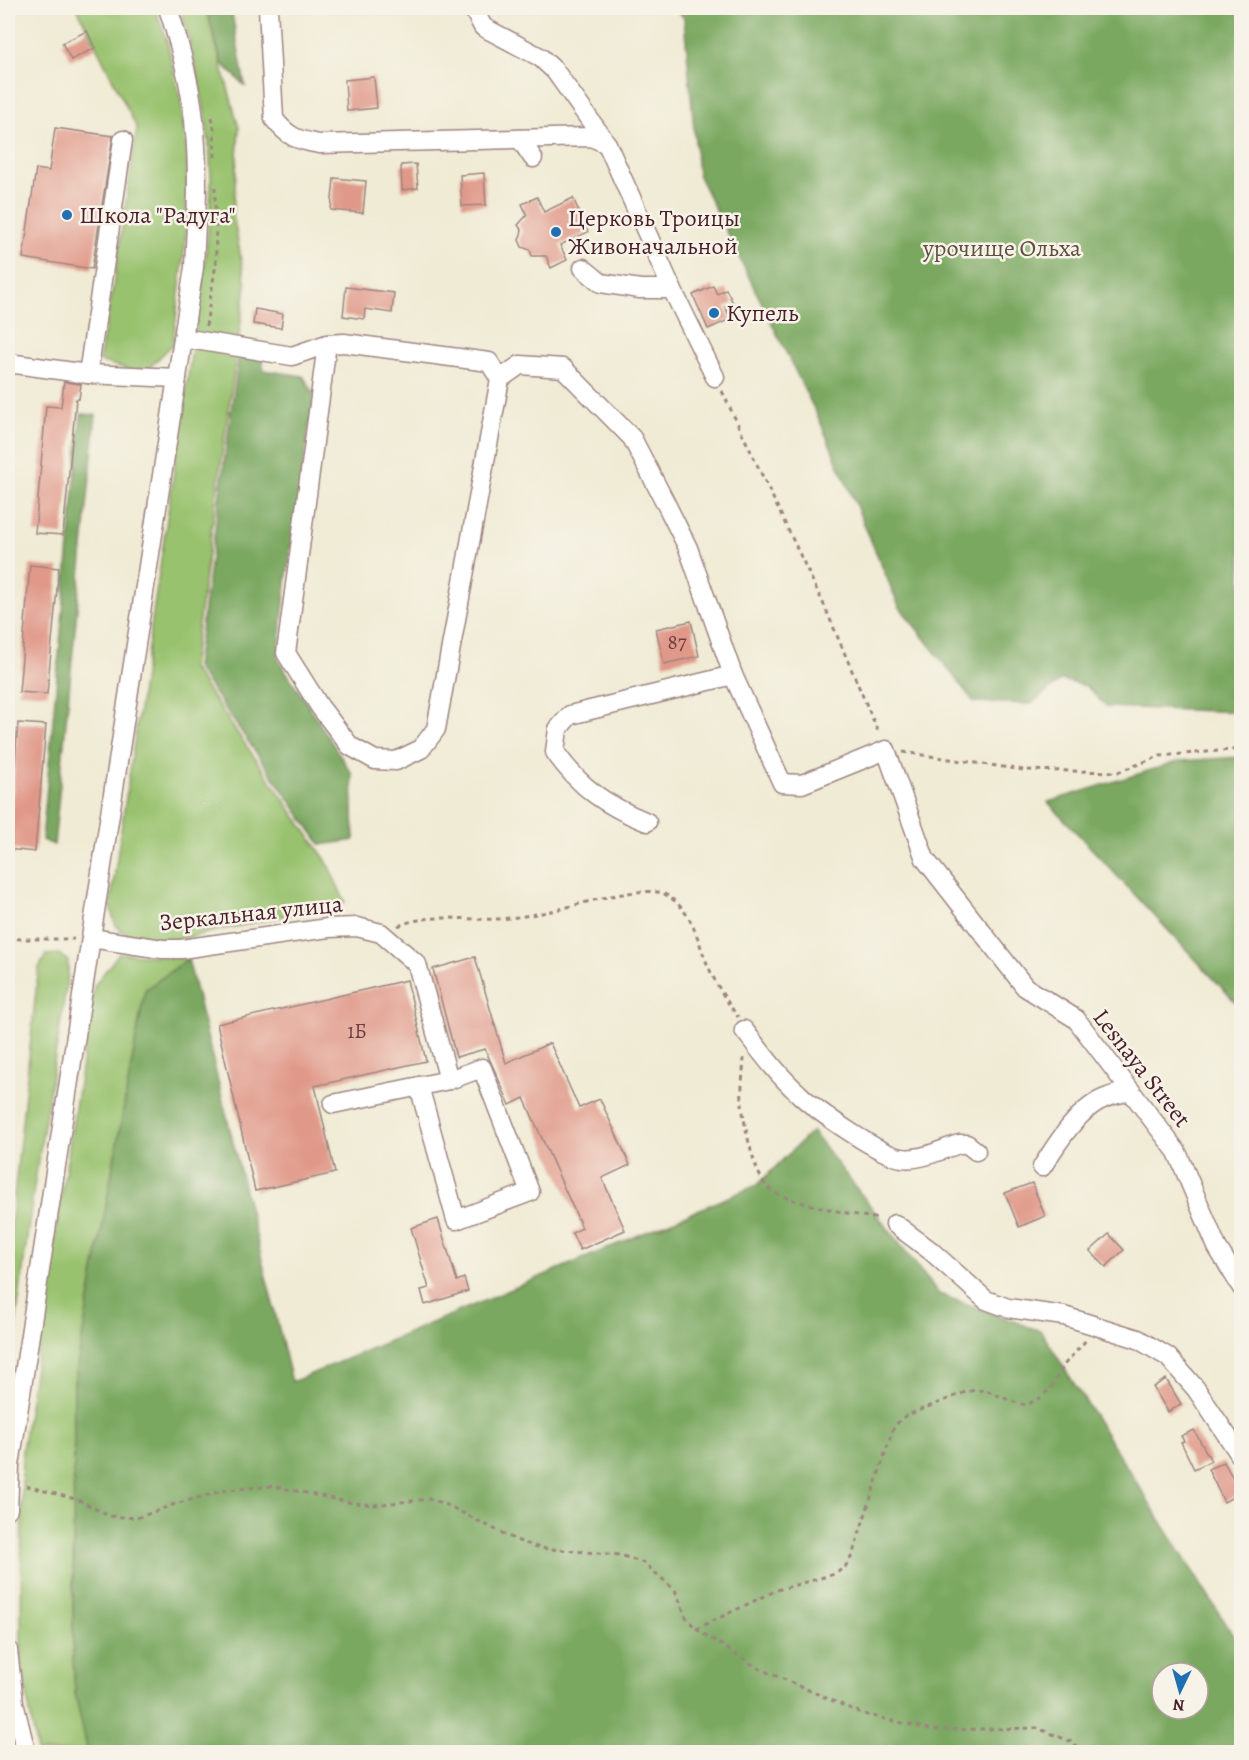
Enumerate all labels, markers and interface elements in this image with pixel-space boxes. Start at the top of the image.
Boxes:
place label: Школа "Радуга" [79,199,236,231]
place label: Церковь Троицы Живоначальной [568,202,740,262]
marker: Школа "Радуга" [60,208,74,222]
marker: Церковь Троицы Живоначальной [549,225,563,239]
park label: урочище Ольха [922,232,1081,264]
place label: Купель [726,297,799,329]
marker: Купель [707,306,721,320]
house number: 87 [667,628,687,656]
street label: Зеркальная улица [158,887,344,939]
street label: Lesnaya Street [1086,1002,1198,1134]
house number: 1Б [347,1017,367,1045]
north arrow [1150,1661,1210,1721]
text: N [1172,1693,1186,1716]

